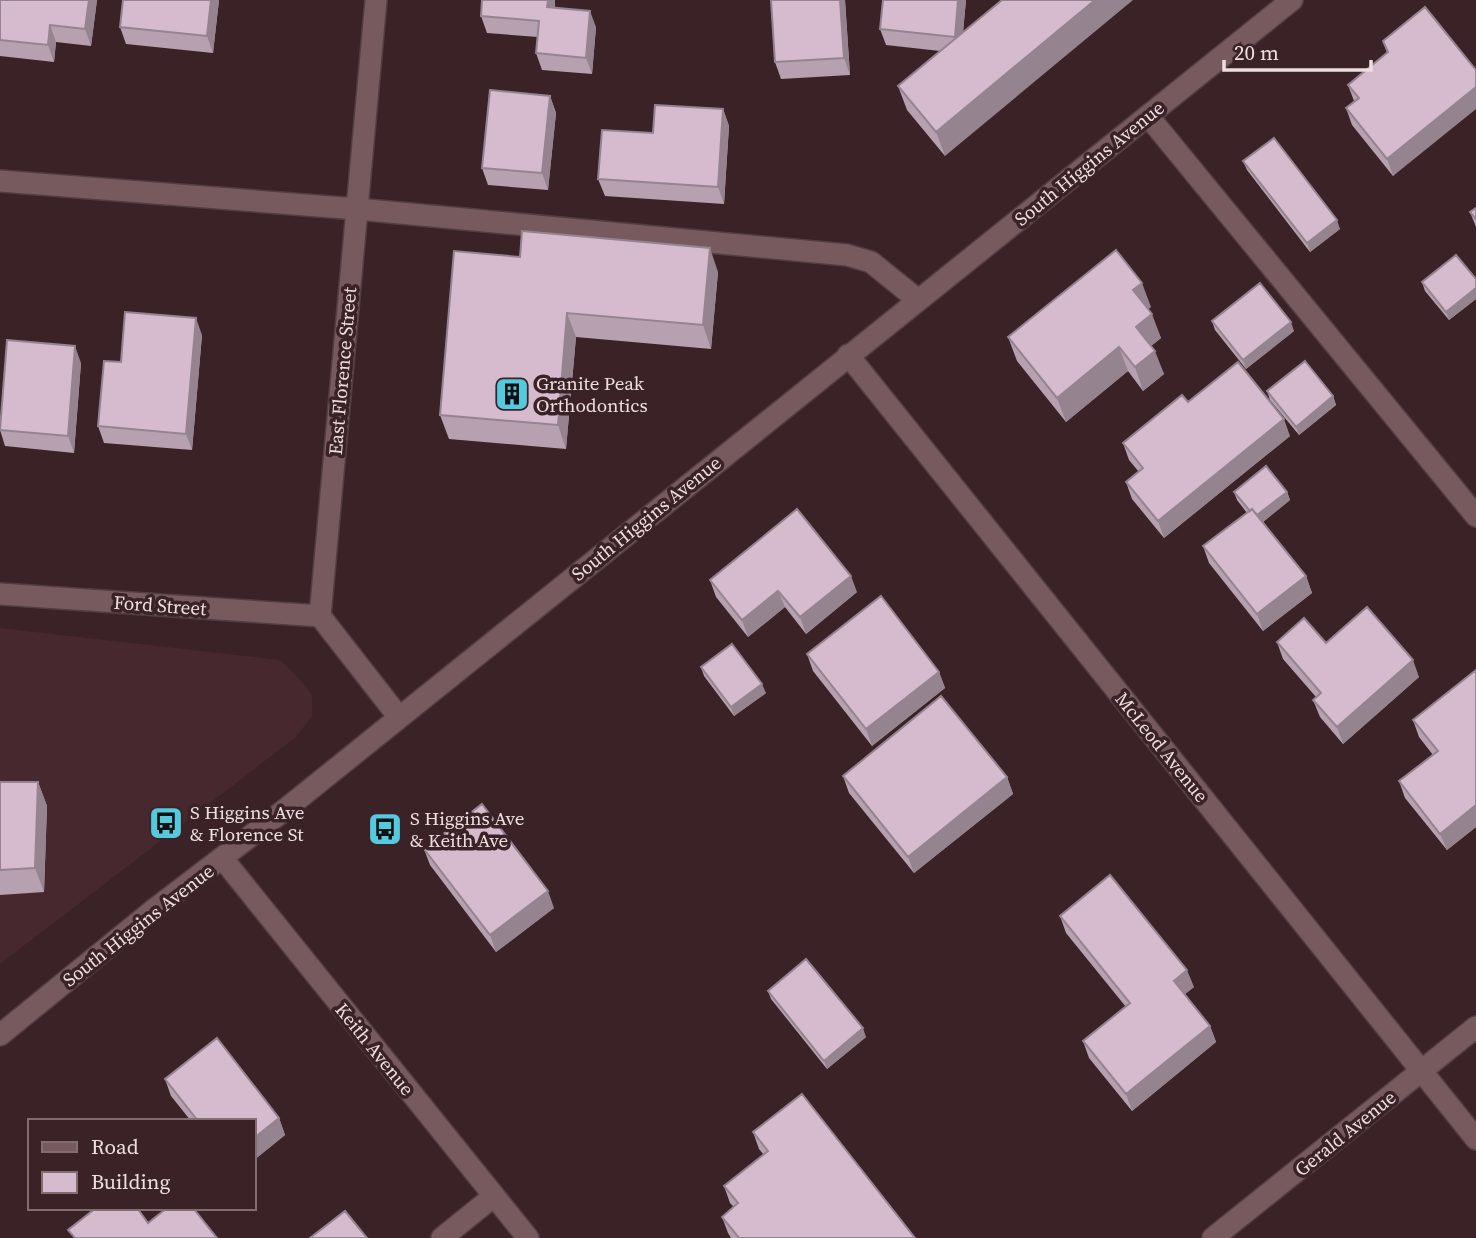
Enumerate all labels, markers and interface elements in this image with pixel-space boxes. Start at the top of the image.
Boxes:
scale bar [1224,28,1371,72]
text: 20 m [1234,38,1279,67]
street label: South Higgins Avenue [1009,95,1169,231]
street label: East Florence Street [322,285,362,456]
place label: Granite Peak Orthodontics [536,370,648,418]
building icon: Granite Peak Orthodontics [493,375,531,413]
street label: South Higgins Avenue [566,450,726,586]
street label: Ford Street [113,589,208,621]
street label: McLeod Avenue [1109,686,1215,808]
place label: S Higgins Ave & Florence St [190,799,305,847]
bus stop icon: S Higgins Ave & Florence St [147,804,185,842]
place label: S Higgins Ave & Keith Ave [410,805,525,853]
bus stop icon: S Higgins Ave & Keith Ave [366,810,404,848]
street label: South Higgins Avenue [57,858,219,992]
street label: Keith Avenue [330,997,420,1101]
street label: Gerald Avenue [1289,1084,1401,1182]
legend [28,1119,256,1210]
text: Road [91,1132,139,1161]
text: Building [91,1167,170,1196]

